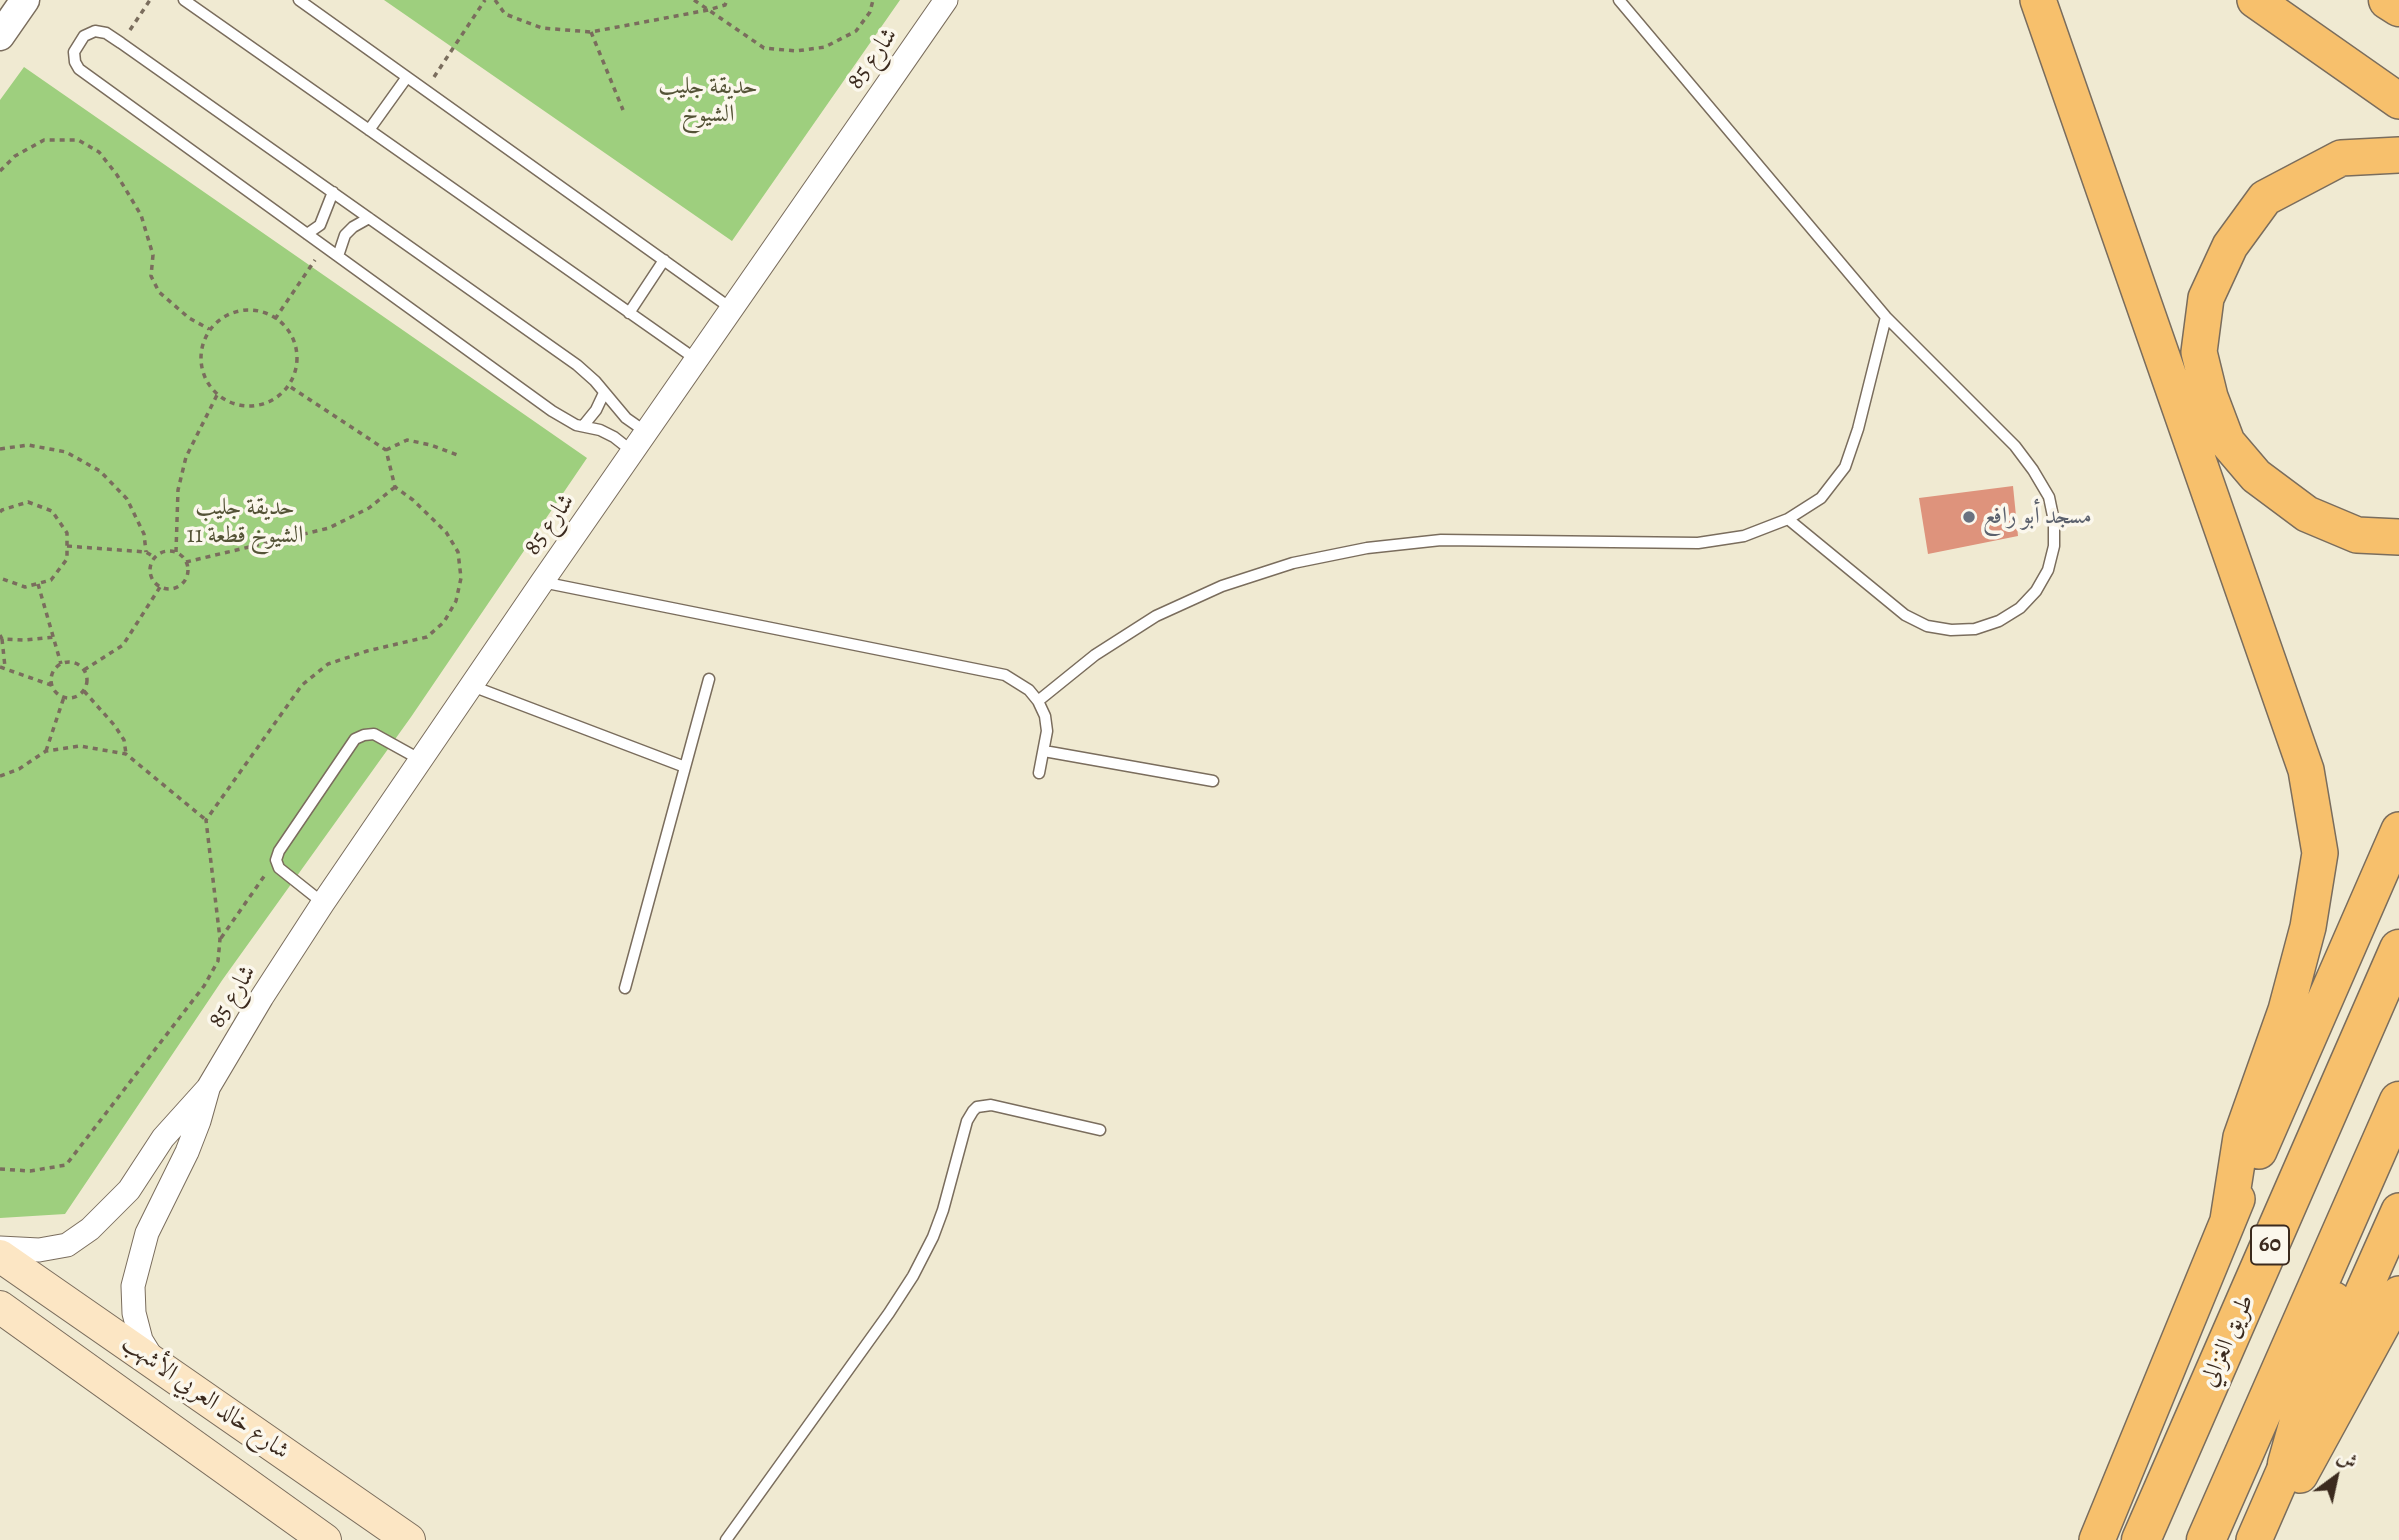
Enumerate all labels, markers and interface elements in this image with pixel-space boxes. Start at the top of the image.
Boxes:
street label: شارع 85 [842,23,904,95]
park label: حديقة جليب الشيوخ [658,73,758,129]
street label: شارع 85 [519,489,581,561]
park label: حديقة جليب الشيوخ قطعة 11 [186,494,304,550]
place label: مسجد أبو رافع [1983,503,2092,531]
marker: مسجد أبو رافع [1961,509,1977,525]
street label: شارع 85 [203,960,263,1034]
road number: 60 [2251,1226,2289,1264]
street label: طريق الغزالي [2195,1291,2261,1391]
street label: شارع خالد العربي الأشهب [116,1329,294,1467]
north arrow [2301,1442,2371,1512]
text: ش [2332,1443,2362,1475]

